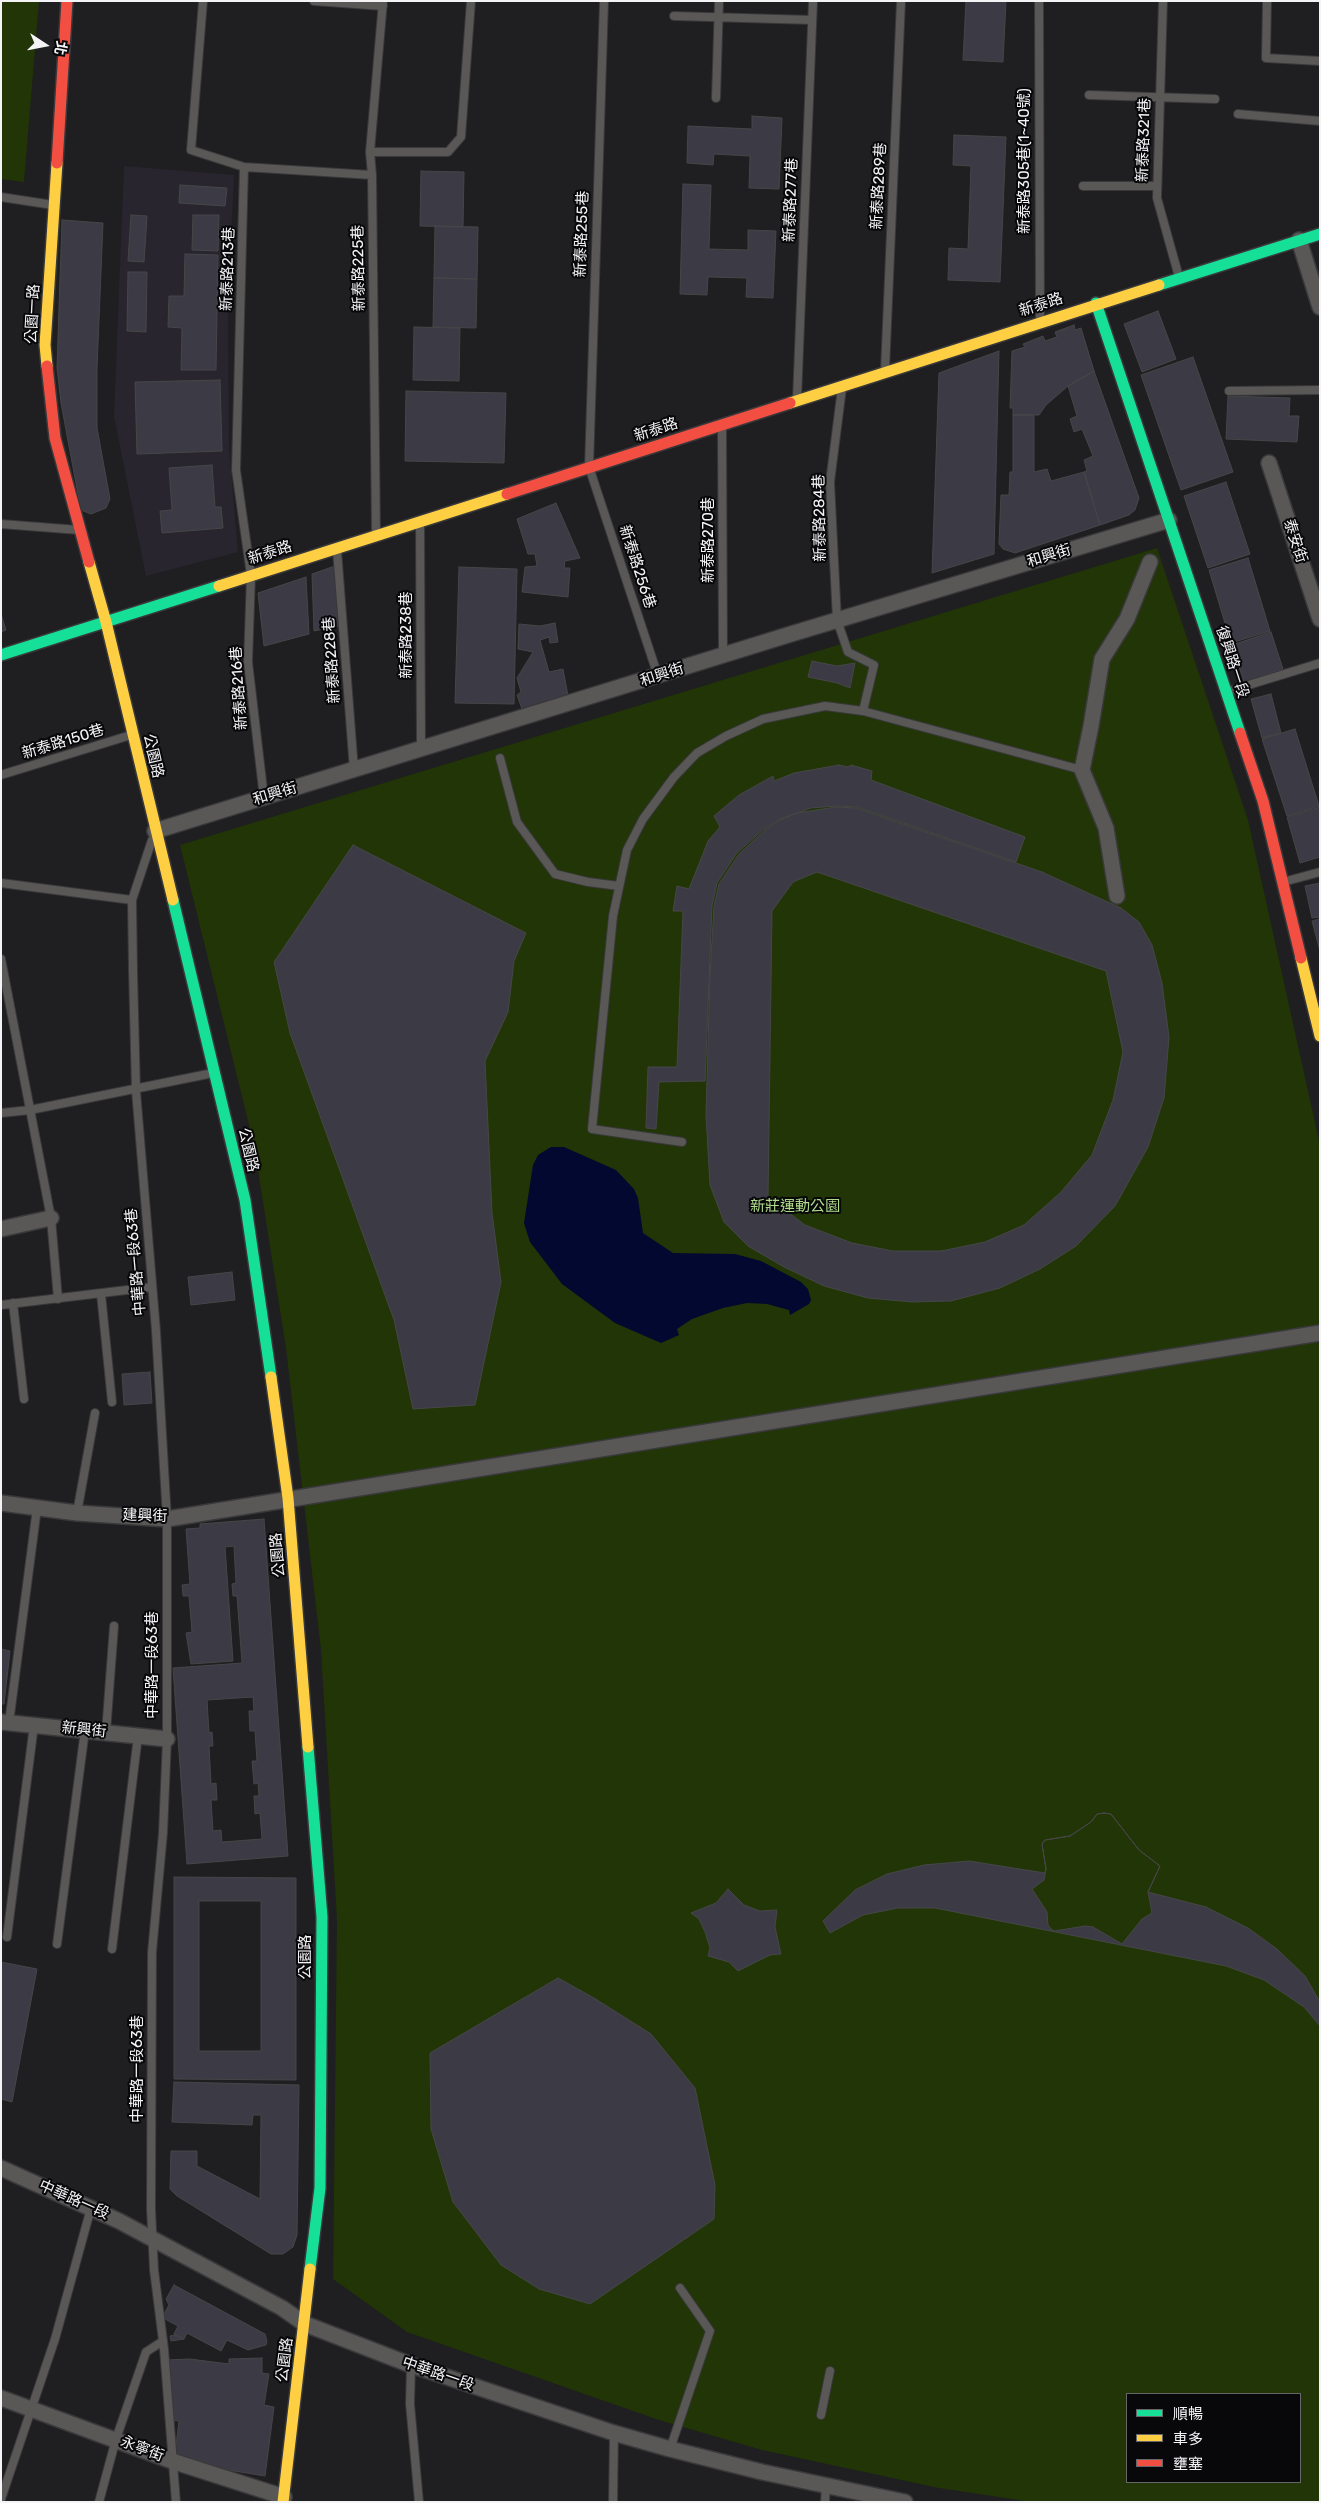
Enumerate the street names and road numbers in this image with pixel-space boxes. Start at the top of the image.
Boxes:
street label: 新泰路305巷(1~40號) [1016,88,1034,234]
street label: 新泰路321巷 [1134,98,1154,182]
street label: 新泰路289巷 [868,142,890,230]
street label: 新泰路277巷 [781,158,801,242]
street label: 新泰路255巷 [571,190,593,278]
street label: 新泰路225巷 [349,225,369,311]
street label: 新泰路213巷 [218,227,238,311]
street label: 公園一路 [22,284,44,344]
street label: 新泰路 [1017,289,1065,321]
street label: 新泰路 [632,414,680,446]
street label: 新泰路284巷 [810,474,830,562]
street label: 新泰路270巷 [700,497,718,583]
street label: 泰安街 [1279,517,1311,565]
street label: 新泰路256巷 [615,523,659,611]
street label: 新泰路 [246,537,294,569]
street label: 和興街 [1025,541,1073,571]
street label: 新泰路238巷 [398,591,416,679]
street label: 新泰路228巷 [320,616,344,704]
street label: 復興路一段 [1212,624,1252,700]
street label: 新泰路216巷 [227,645,251,731]
street label: 和興街 [638,659,686,691]
street label: 新泰路150巷 [20,721,106,763]
street label: 公園路 [139,732,167,780]
street label: 和興街 [251,779,299,809]
street label: 公園路 [234,1126,262,1174]
street label: 中華路一段63巷 [122,1207,150,1317]
street label: 建興街 [122,1506,168,1526]
street label: 公園路 [267,1532,289,1578]
street label: 中華路一段63巷 [144,1611,162,1719]
street label: 新興街 [61,1719,107,1741]
street label: 公園路 [297,1935,315,1979]
street label: 中華路一段63巷 [129,2015,147,2123]
street label: 中華路一段 [36,2177,112,2223]
street label: 公園路 [273,2337,297,2383]
street label: 中華路一段 [400,2353,476,2395]
street label: 永寧街 [118,2433,166,2465]

